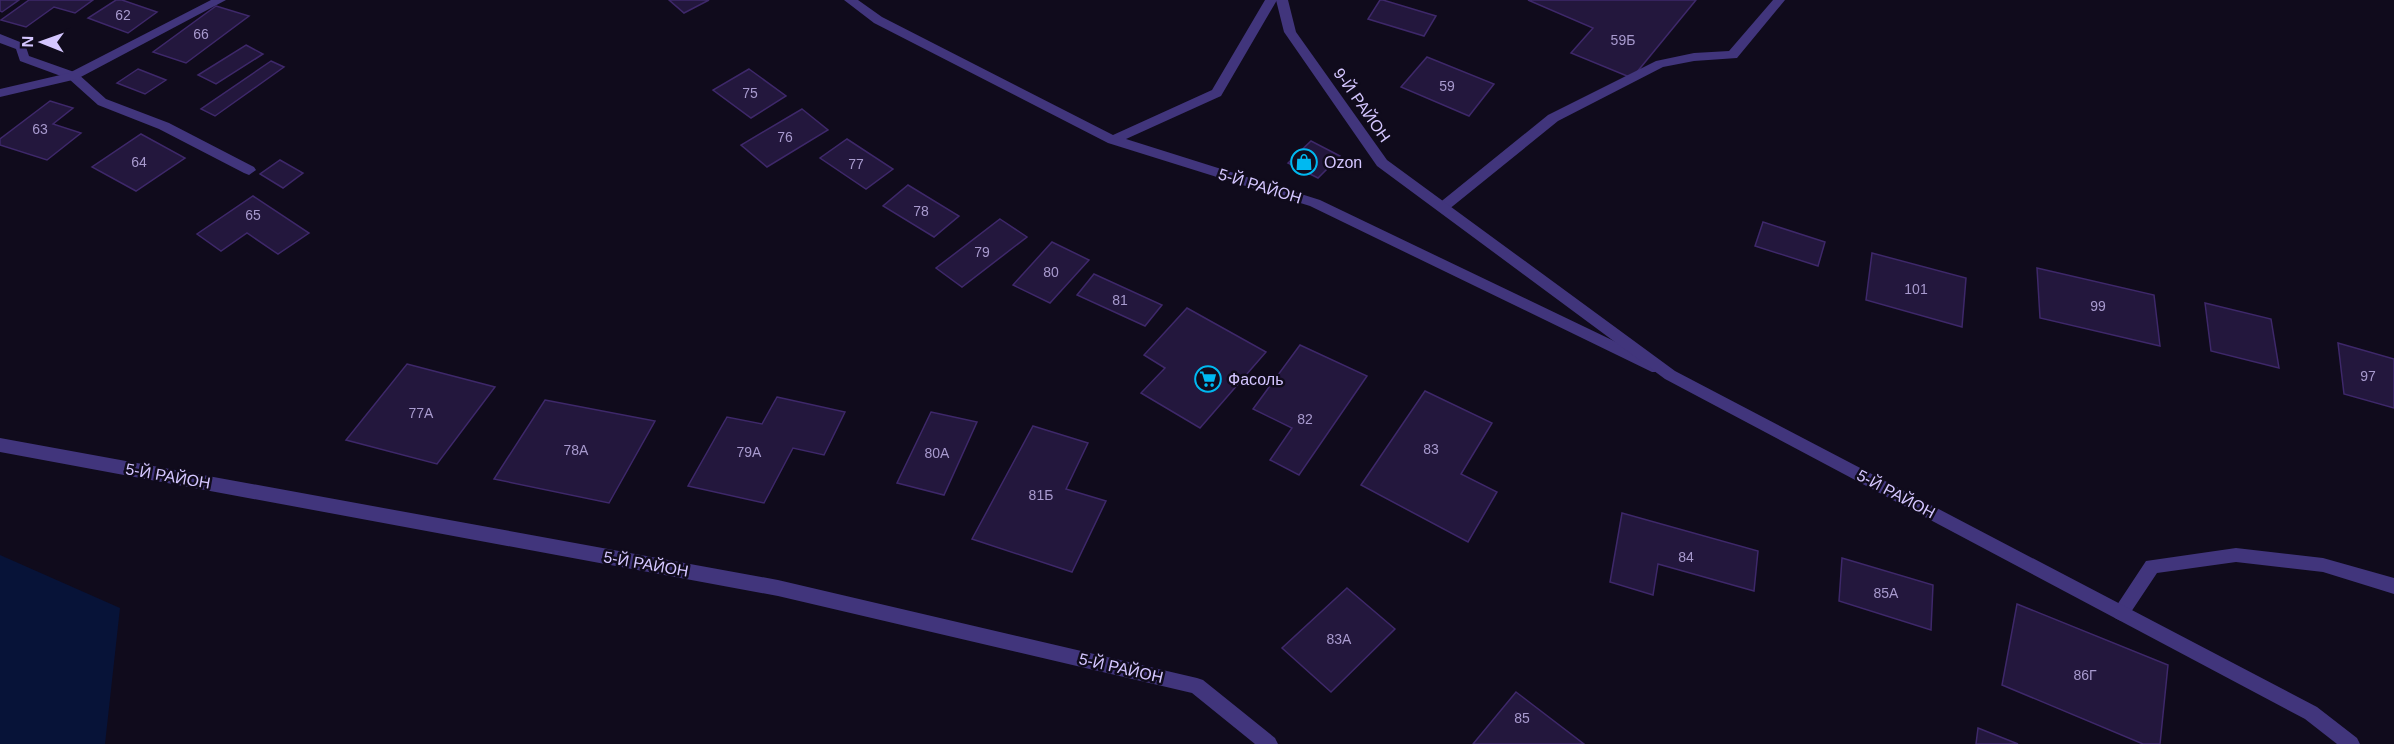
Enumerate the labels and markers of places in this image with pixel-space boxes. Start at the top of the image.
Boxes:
shop icon: Ozon [1289,147,1319,177]
place label: Ozon [1324,154,1362,171]
supermarket icon: Фасоль [1193,364,1223,394]
place label: Фасоль [1228,371,1283,388]

